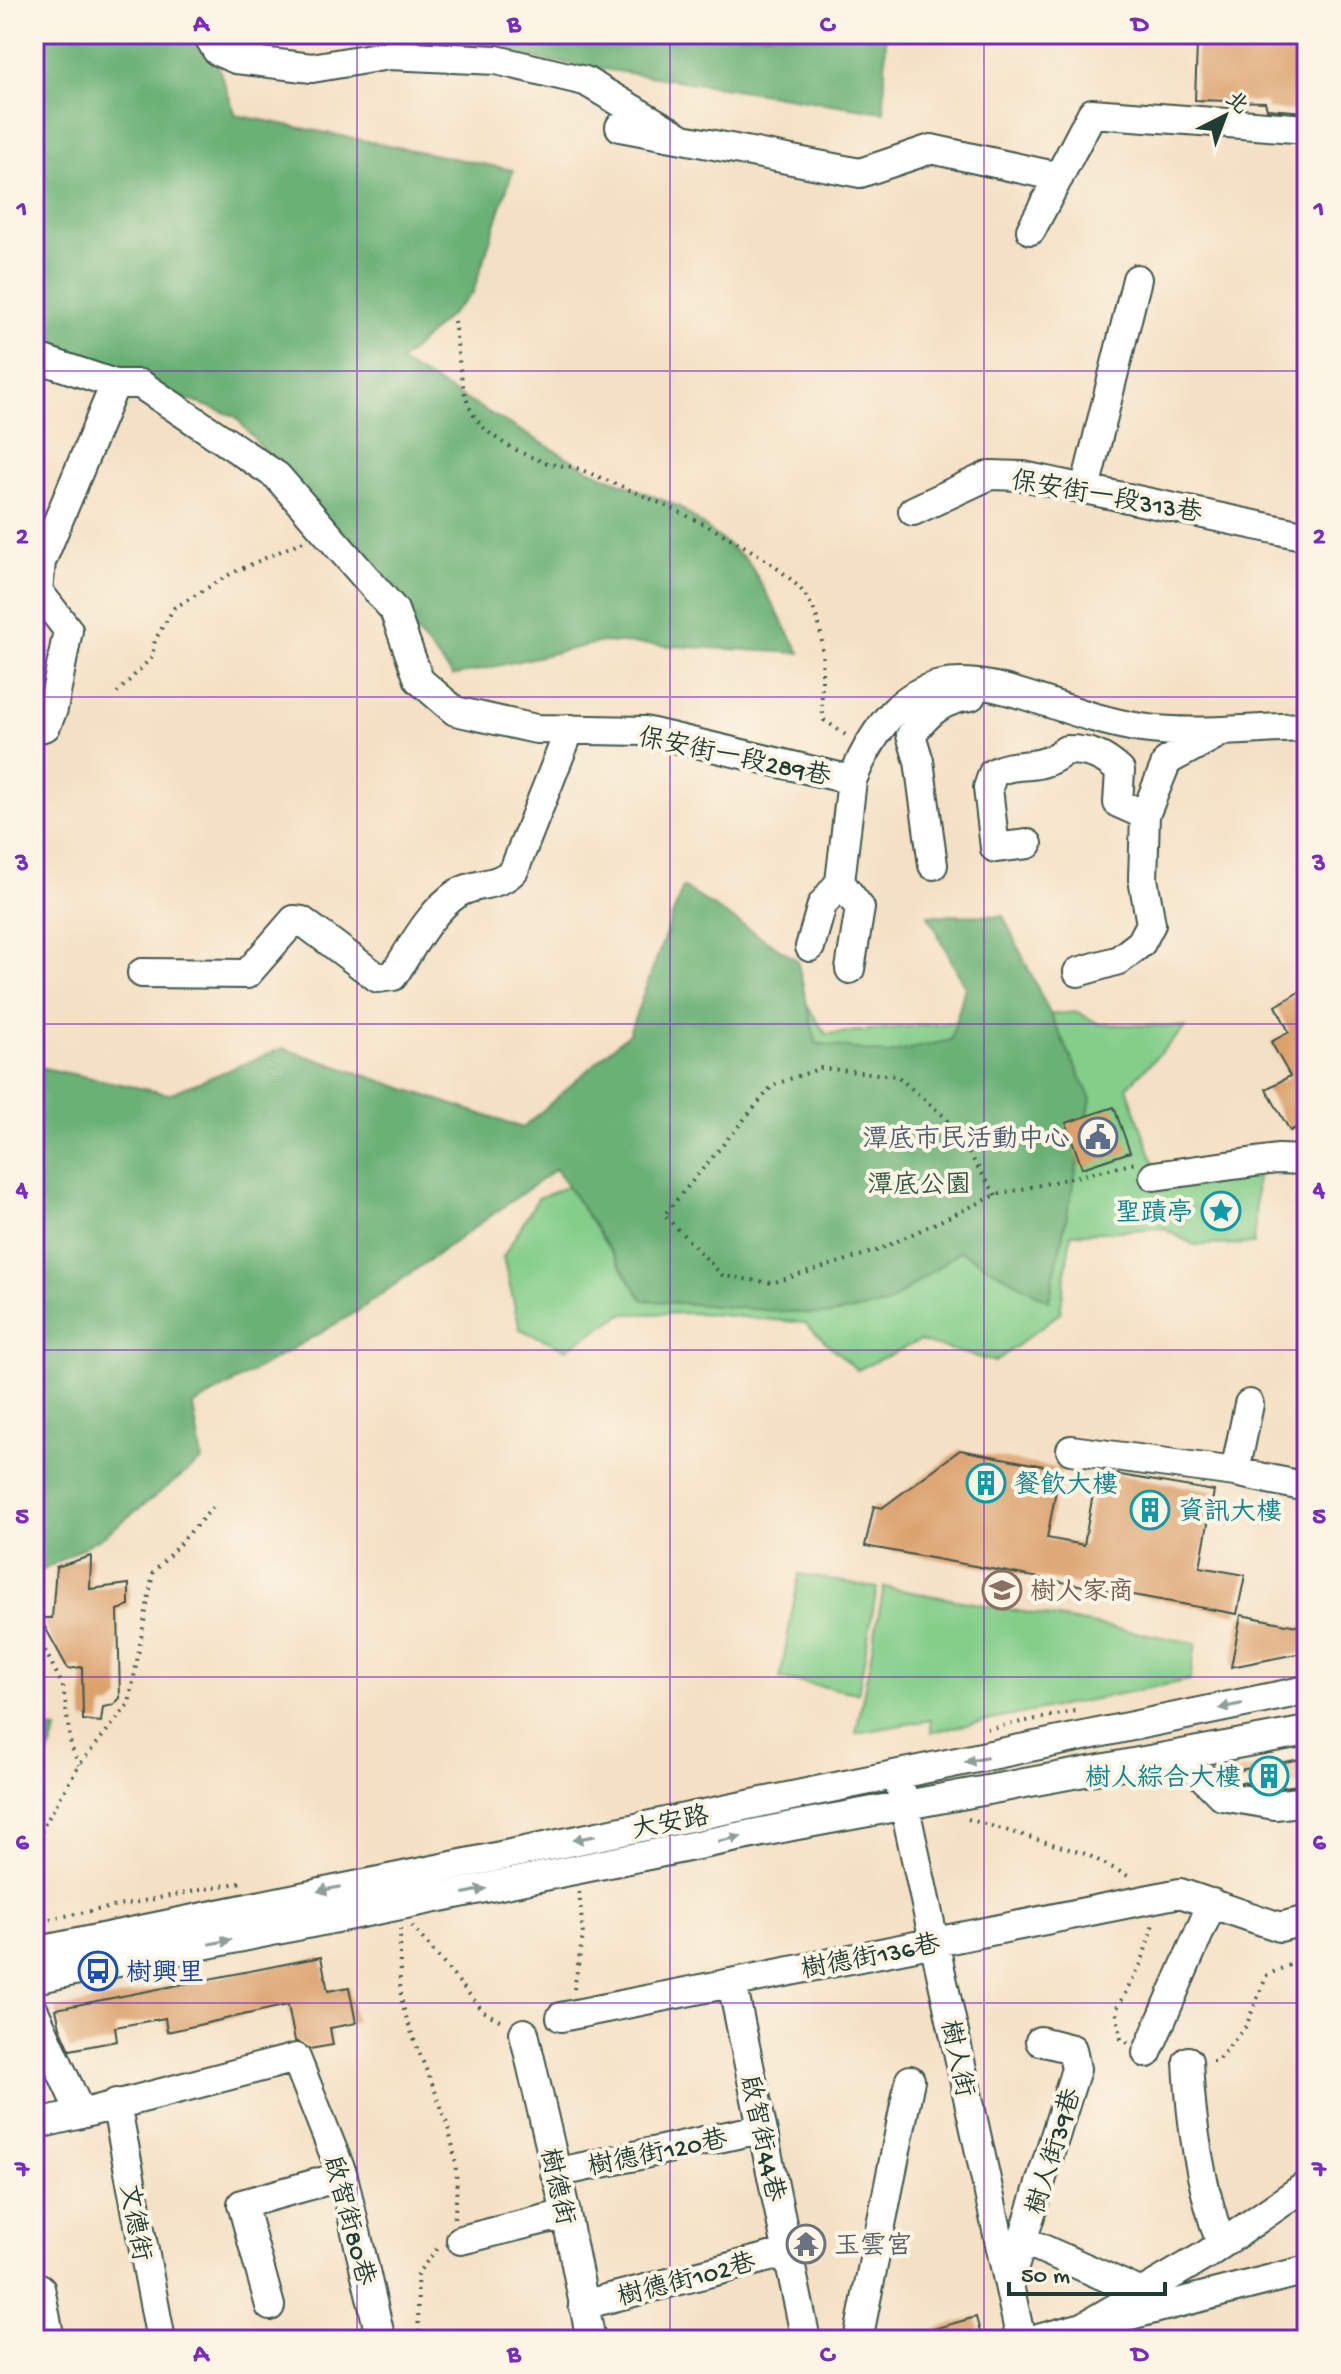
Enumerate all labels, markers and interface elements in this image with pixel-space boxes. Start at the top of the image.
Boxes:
text: A [192,11,210,42]
text: B [506,11,522,42]
text: C [820,11,837,42]
text: D [1130,11,1150,42]
north arrow [1185,76,1265,156]
text: 北 [1219,87,1253,121]
text: 1 [16,196,27,227]
text: 1 [1313,196,1324,227]
street label: 保安街一段313巷 [1008,465,1205,531]
text: 2 [16,523,29,554]
text: 2 [1313,523,1326,554]
street label: 保安街一段289巷 [635,722,834,795]
text: 3 [14,850,29,881]
text: 3 [1311,850,1326,881]
public building icon: 潭底市民活動中心 [1077,1116,1119,1158]
place label: 潭底市民活動中心 [862,1124,1070,1157]
park label: 潭底公園 [867,1170,971,1203]
text: 4 [15,1176,29,1207]
text: 4 [1312,1176,1326,1207]
place icon: 聖蹟亭 [1200,1190,1242,1232]
place label: 聖蹟亭 [1115,1198,1193,1231]
building icon: 餐飲大樓 [965,1462,1007,1504]
place label: 餐飲大樓 [1014,1470,1118,1503]
building icon: 資訊大樓 [1129,1489,1171,1531]
place label: 資訊大樓 [1178,1497,1282,1530]
text: 5 [15,1503,29,1534]
text: 5 [1312,1503,1326,1534]
school or university icon: 樹人家商 [981,1569,1023,1611]
place label: 樹人家商 [1030,1577,1134,1610]
one-way arrow [1218,1700,1243,1713]
one-way arrow [963,1754,988,1766]
building icon: 樹人綜合大樓 [1248,1755,1290,1797]
place label: 樹人綜合大樓 [1085,1763,1241,1796]
street label: 大安路 [629,1801,712,1848]
text: 6 [15,1829,29,1860]
text: 6 [1312,1829,1326,1860]
one-way arrow [571,1832,596,1845]
one-way arrow [718,1832,743,1844]
one-way arrow [316,1883,341,1896]
one-way arrow [463,1884,488,1896]
street label: 樹德街136巷 [798,1929,943,1988]
one-way arrow [208,1935,233,1948]
bus stop icon: 樹興里 [77,1950,119,1992]
place label: 樹興里 [126,1959,204,1991]
street label: 樹人街 [931,2017,979,2100]
street label: 啟智街44巷 [731,2072,790,2205]
street label: 樹人街39巷 [1020,2085,1090,2219]
street label: 樹德街120巷 [585,2124,731,2185]
street label: 樹德街 [531,2145,579,2229]
street label: 啟智街80巷 [314,2152,381,2289]
text: 7 [13,2156,30,2187]
text: 7 [1310,2156,1327,2187]
street label: 文德街 [111,2182,156,2264]
temple icon: 玉雲宮 [785,2223,827,2265]
place label: 玉雲宮 [834,2231,912,2264]
scale bar [1009,2246,1165,2296]
street label: 樹德街102巷 [614,2247,760,2316]
text: 50 m [1021,2263,1070,2292]
text: A [192,2341,210,2372]
text: B [506,2341,522,2372]
text: C [820,2341,837,2372]
text: D [1130,2341,1150,2372]

